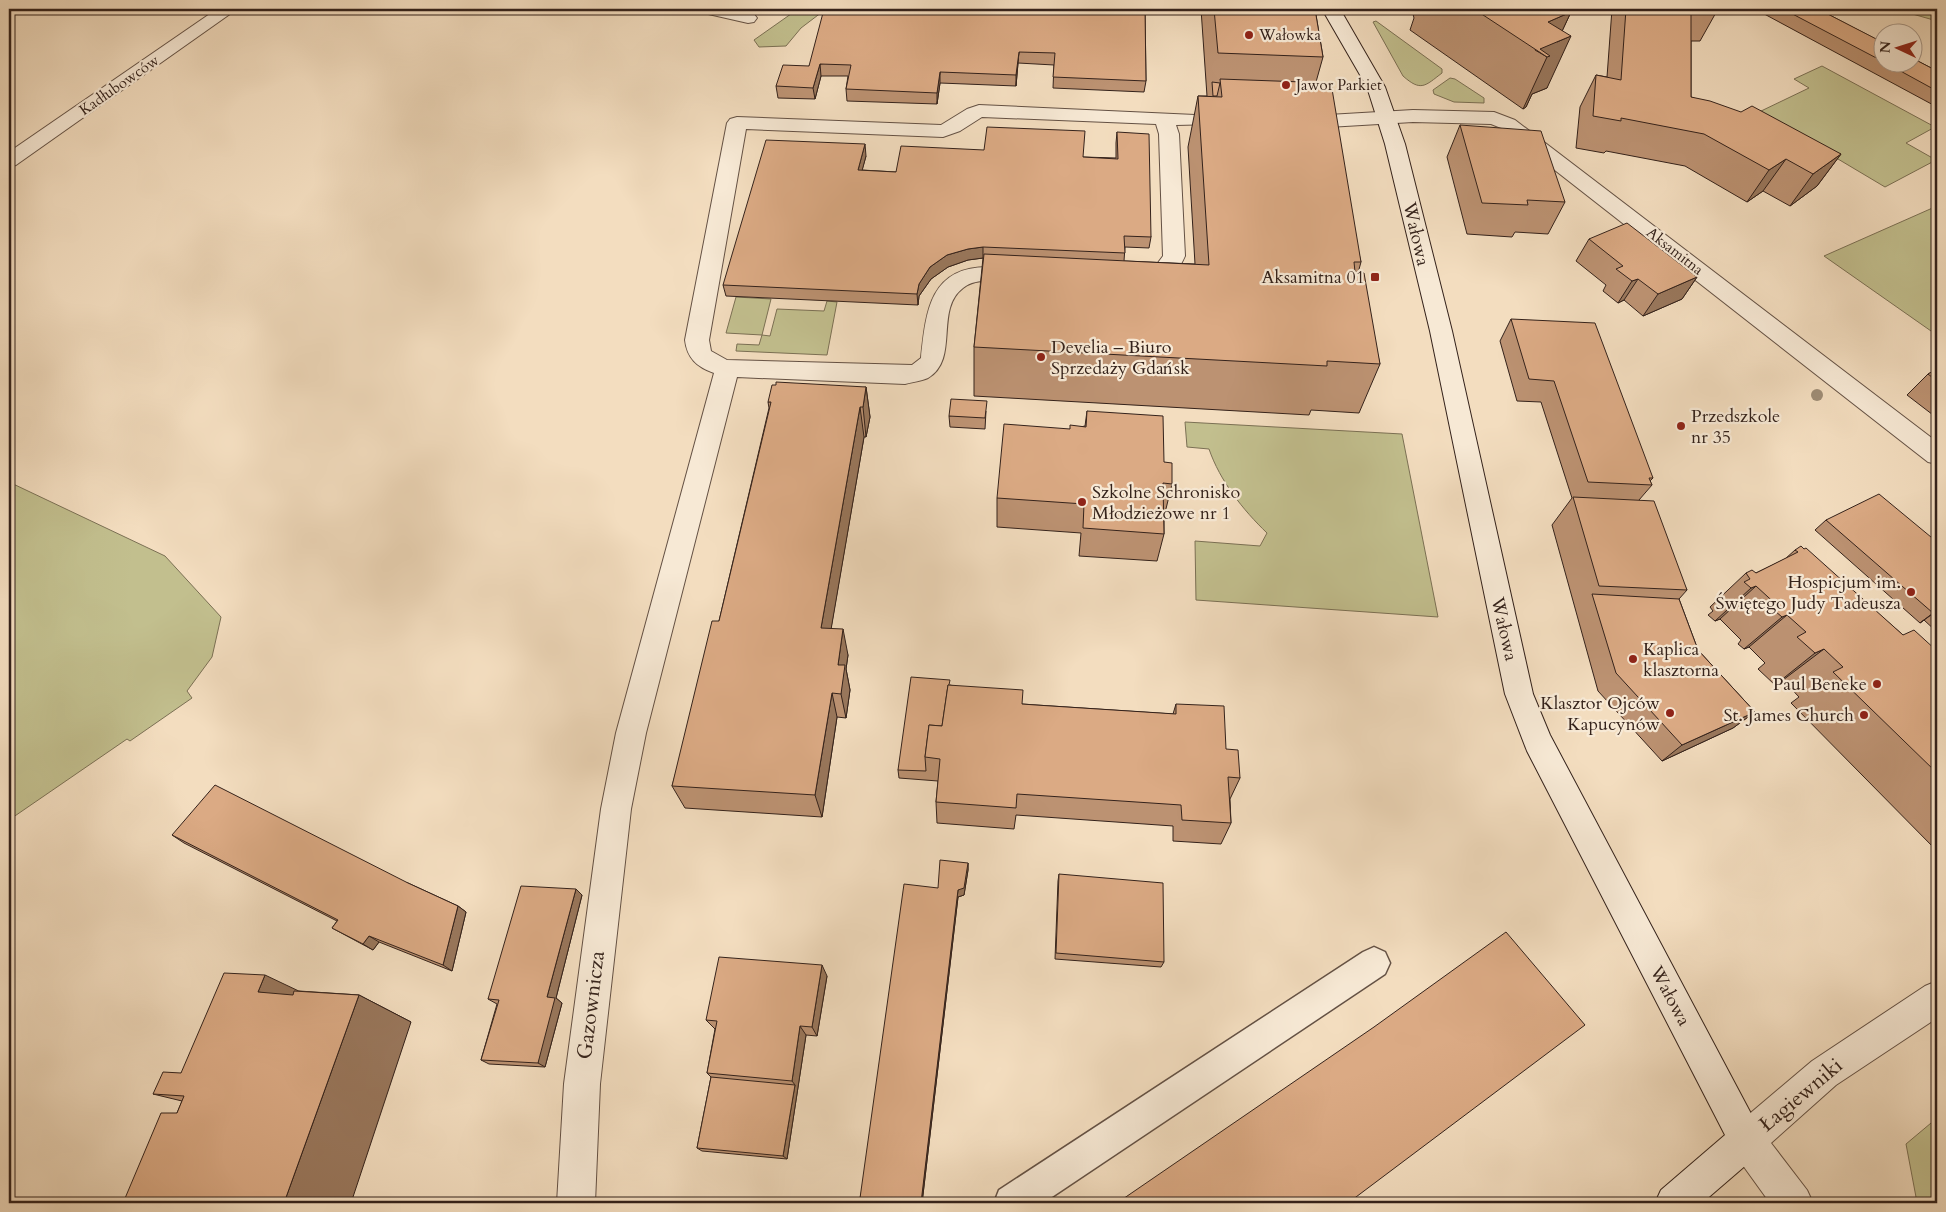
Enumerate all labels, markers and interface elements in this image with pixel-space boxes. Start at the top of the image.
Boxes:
north arrow [1874,22,1924,72]
place label: Wałowka [1258,25,1321,45]
marker: Wałowka [1243,29,1255,41]
text: N [1876,40,1895,54]
street label: Kadłubowców [75,50,163,120]
place label: Jawor Parkiet [1294,75,1382,95]
marker: Jawor Parkiet [1280,79,1292,91]
street label: Wałowa [1396,199,1435,268]
street label: Aksamitna [1643,223,1708,280]
place label: Aksamitna 01 [1262,265,1365,290]
marker: Aksamitna 01 [1369,271,1381,283]
place label: Develia – Biuro Sprzedaży Gdańsk [1051,335,1190,381]
marker: Develia – Biuro Sprzedaży Gdańsk [1035,351,1047,363]
place label: Przedszkole nr 35 [1691,404,1780,450]
marker: Przedszkole nr 35 [1675,420,1687,432]
place label: Szkolne Schronisko Młodzieżowe nr 1 [1092,480,1241,526]
marker: Szkolne Schronisko Młodzieżowe nr 1 [1076,496,1088,508]
place label: Hospicjum im. Świętego Judy Tadeusza [1715,570,1901,616]
marker: Hospicjum im. Świętego Judy Tadeusza [1905,586,1917,598]
street label: Wałowa [1484,594,1523,663]
place label: Kaplica klasztorna [1643,637,1719,683]
marker: Kaplica klasztorna [1627,653,1639,665]
place label: Paul Beneke [1773,672,1867,697]
marker: Paul Beneke [1871,678,1883,690]
place label: Klasztor Ojców Kapucynów [1540,691,1661,737]
place label: St. James Church [1724,703,1854,728]
marker: Klasztor Ojców Kapucynów [1664,707,1676,719]
marker: St. James Church [1858,709,1870,721]
street label: Gazownicza [570,949,612,1061]
street label: Wałowa [1643,961,1696,1031]
street label: Łagiewniki [1753,1051,1849,1139]

